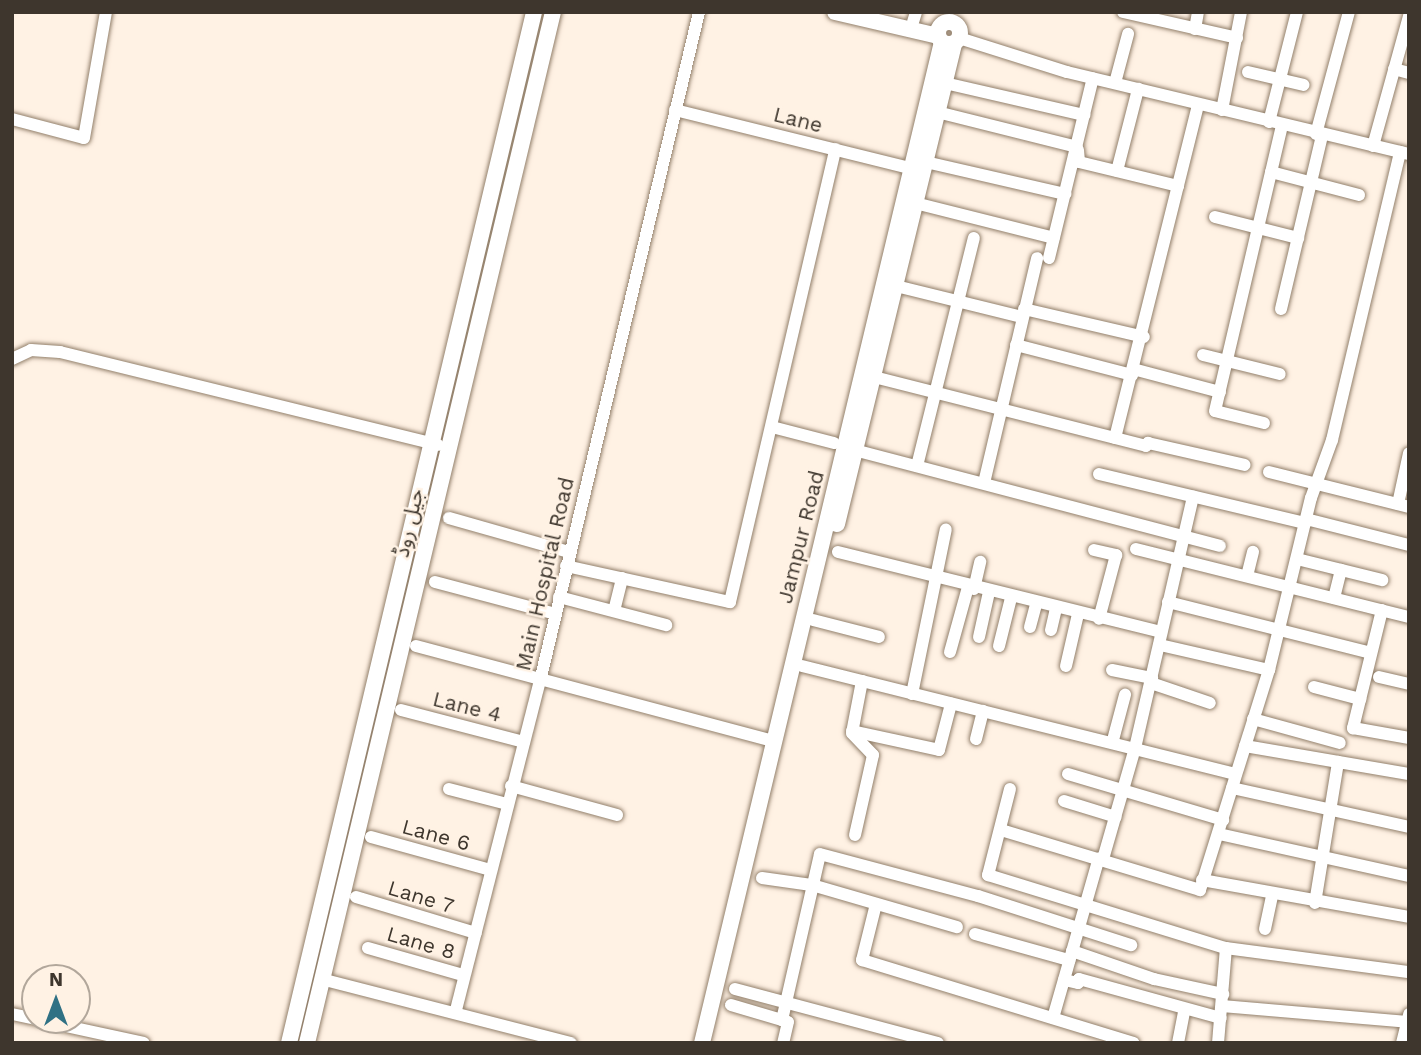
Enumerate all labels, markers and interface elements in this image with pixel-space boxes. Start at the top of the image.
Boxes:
street label: Lane [771,102,825,138]
street label: Jampur Road [772,468,830,606]
street label: Main Hospital Road [510,474,580,674]
street label: جیل روڈ [389,486,429,560]
street label: Lane 4 [430,686,504,728]
street label: Lane 6 [399,814,473,856]
street label: Lane 7 [385,875,457,919]
street label: Lane 8 [384,921,458,965]
north arrow [21,964,91,1034]
text: N [49,968,63,991]

